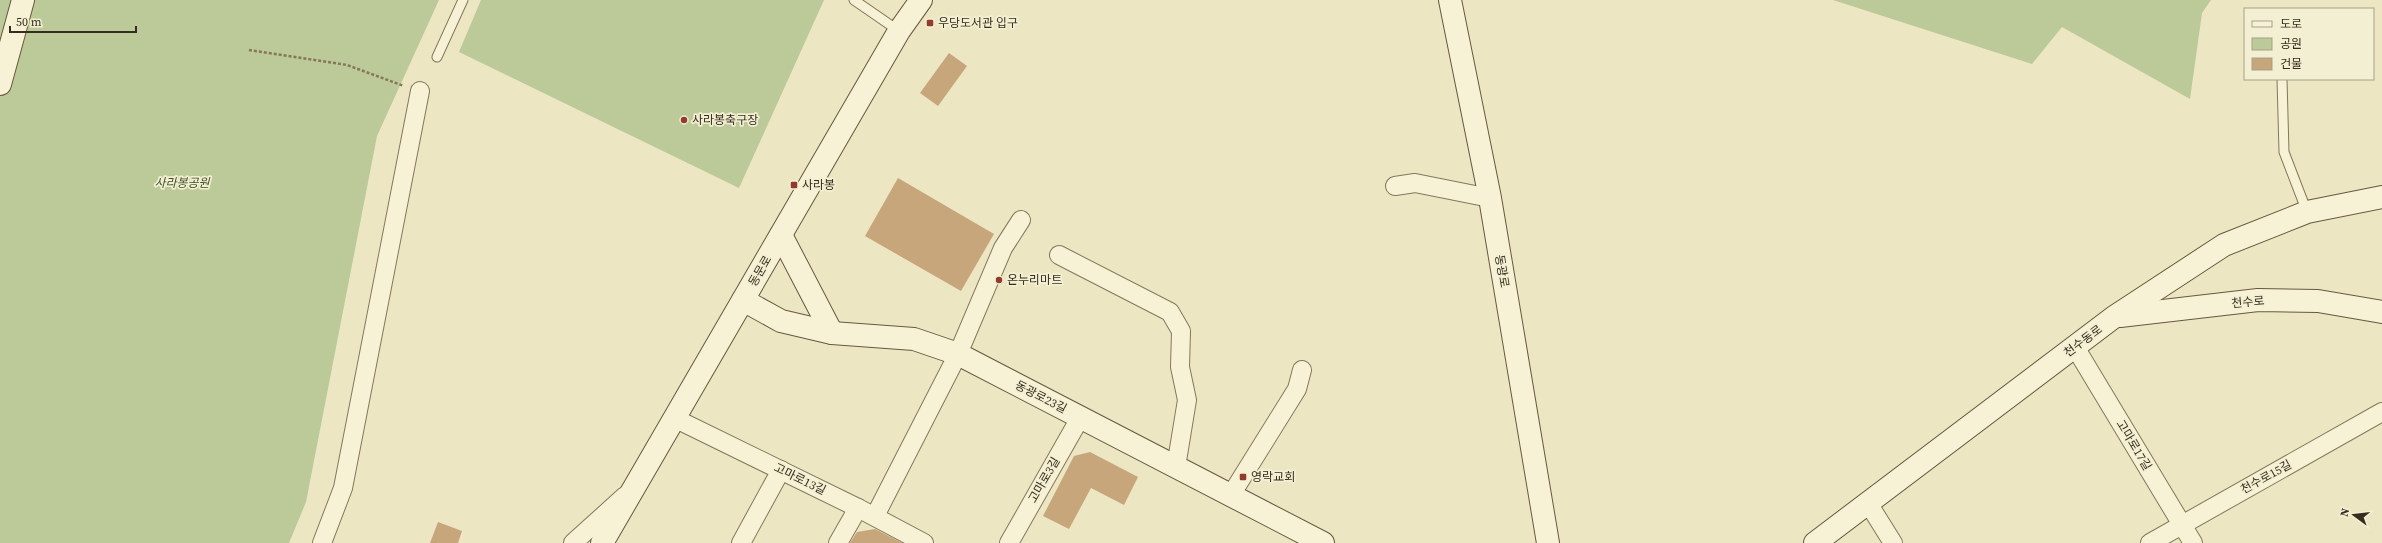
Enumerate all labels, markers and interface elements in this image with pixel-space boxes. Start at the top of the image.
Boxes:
scale bar [10,8,136,34]
legend [2244,8,2374,80]
text: 50 m [16,14,42,30]
place label: 우당도서관 입구 [938,15,1018,31]
text: 도로 [2280,16,2302,32]
marker: 우당도서관 입구 [925,18,935,28]
text: 공원 [2280,36,2302,52]
text: 건물 [2280,56,2302,72]
place label: 사라봉축구장 [692,112,758,128]
marker: 사라봉축구장 [679,115,689,125]
park label: 사라봉공원 [154,175,211,191]
place label: 사라봉 [802,177,835,193]
marker: 사라봉 [789,180,799,190]
street label: 동문로 [745,253,775,289]
street label: 동광로 [1491,253,1513,289]
place label: 온누리마트 [1007,272,1062,288]
marker: 온누리마트 [994,275,1004,285]
street label: 천수로 [2231,293,2265,311]
street label: 천수동로 [2061,321,2105,361]
street label: 동광로23길 [1012,377,1070,417]
street label: 고마로17길 [2113,417,2155,473]
street label: 고마로3길 [1025,454,1063,506]
street label: 천수로15길 [2238,456,2294,498]
street label: 고마로13길 [771,459,829,499]
place label: 영락교회 [1251,469,1295,485]
marker: 영락교회 [1238,472,1248,482]
north arrow [2334,495,2374,535]
text: N [2337,507,2353,518]

